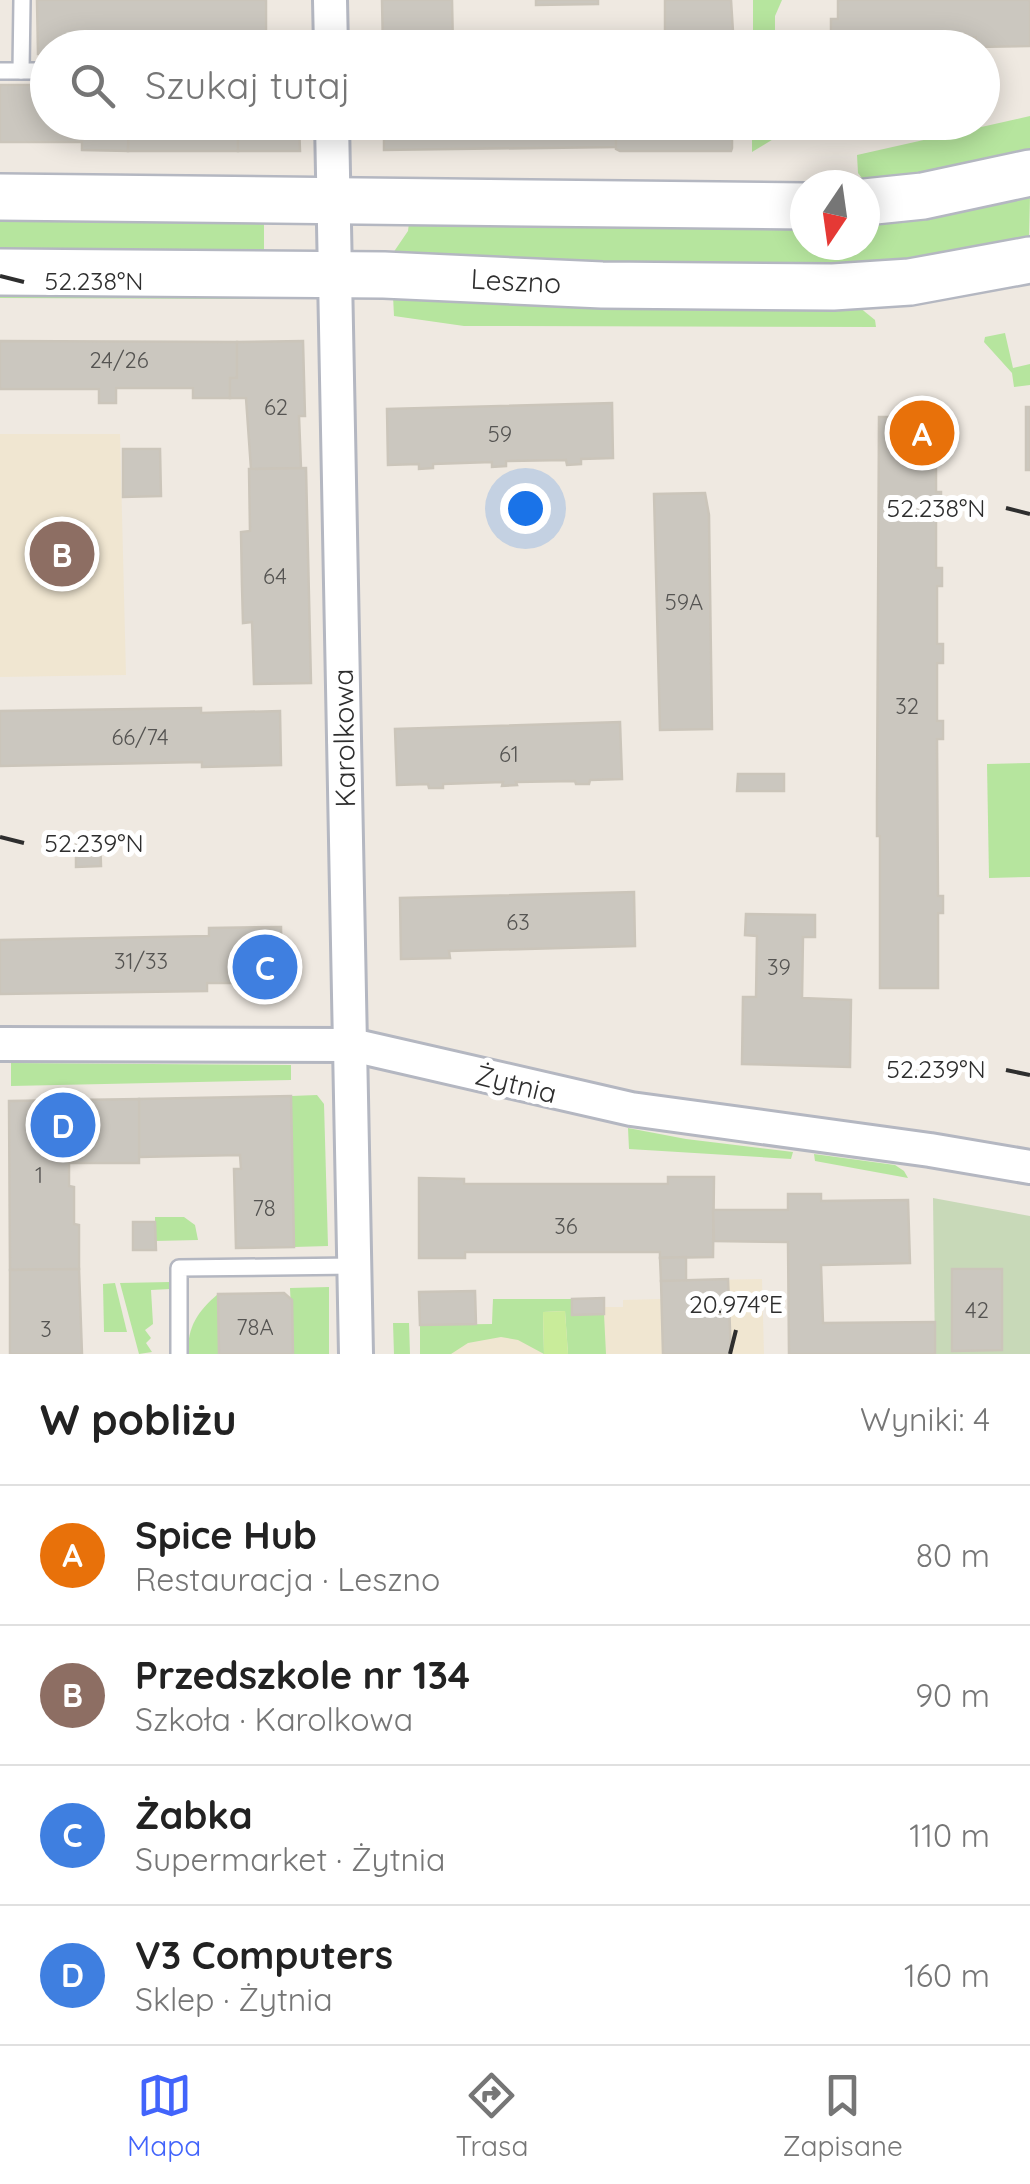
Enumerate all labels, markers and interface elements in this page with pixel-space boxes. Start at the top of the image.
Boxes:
search box [30,30,1000,140]
icon: search [65,58,120,113]
text: Szukaj tutaj [145,61,351,109]
north arrow [790,170,880,260]
street label: Leszno [470,261,562,300]
text: 52.238°N [45,265,143,296]
house number: 24/26 [90,346,149,374]
house number: 62 [264,393,288,421]
pin: A [890,396,954,470]
house number: 59 [488,420,512,448]
your location [500,483,551,534]
text: 52.238°N [887,492,985,523]
pin: B [30,516,94,592]
house number: 64 [263,562,287,590]
house number: 59A [665,588,703,616]
street label: Karolkowa [325,668,362,808]
house number: 32 [895,692,919,720]
house number: 66/74 [111,723,169,751]
house number: 61 [499,740,519,768]
text: 52.239°N [44,827,144,858]
house number: 63 [506,908,530,936]
pin: C [232,930,298,1004]
house number: 31/33 [114,947,168,975]
house number: 39 [767,953,791,981]
text: 52.239°N [886,1053,986,1084]
street label: Żytnia [472,1057,560,1110]
pin: D [30,1088,96,1162]
house number: 1 [35,1161,43,1189]
house number: 78 [252,1194,276,1222]
house number: 36 [554,1212,578,1240]
text: 20.974°E [689,1288,783,1319]
house number: 42 [965,1296,989,1324]
house number: 78A [236,1313,274,1341]
house number: 3 [40,1315,52,1343]
text: W pobliżu [40,1393,237,1446]
text: Wyniki: 4 [860,1399,990,1439]
text: Spice Hub [135,1511,317,1559]
text: A [62,1535,83,1575]
text: 80 m [916,1535,990,1575]
text: Restauracja · Leszno [135,1559,440,1599]
text: Przedszkole nr 134 [135,1651,470,1699]
text: B [62,1675,83,1715]
text: 90 m [915,1675,990,1715]
text: Szkoła · Karolkowa [135,1699,413,1739]
text: Żabka [135,1791,253,1839]
text: C [62,1815,83,1855]
text: 110 m [909,1815,990,1855]
text: Supermarket · Żytnia [135,1839,445,1879]
text: V3 Computers [135,1931,393,1979]
text: D [61,1955,84,1995]
text: 160 m [904,1955,990,1995]
text: Sklep · Żytnia [135,1979,333,2019]
tab: Mapa [127,2068,201,2163]
tab: Trasa [455,2068,528,2163]
tab: Zapisane [783,2068,903,2163]

